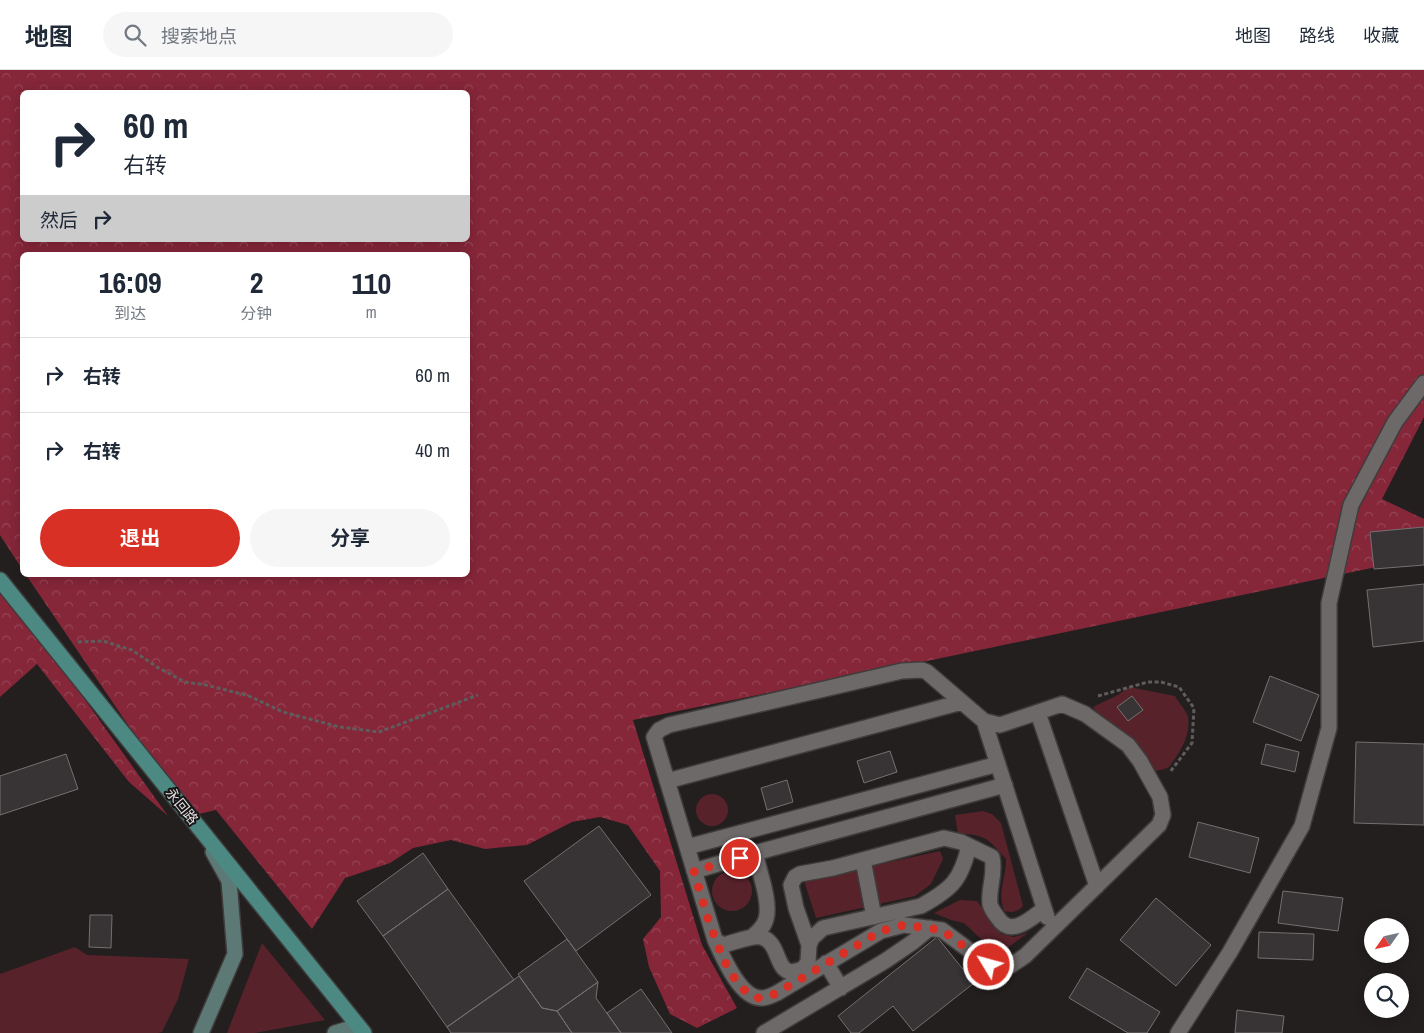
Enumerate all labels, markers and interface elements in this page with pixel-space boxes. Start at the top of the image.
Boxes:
search box [103,12,453,57]
text: 地图 [25,20,73,52]
icon: search [121,21,149,49]
text: 搜索地点 [161,23,237,49]
text: 地图 [1235,23,1271,48]
text: 路线 [1299,23,1335,48]
text: 收藏 [1363,23,1399,48]
text: 60 m [123,102,188,149]
icon: right [40,110,105,175]
text: 右转 [123,150,167,180]
icon: right [88,205,116,233]
text: 然后 [40,207,78,233]
text: 16:09 [99,262,162,302]
text: 2 [250,262,263,302]
text: 110 [351,263,391,303]
text: m [366,301,377,323]
text: 到达 [114,302,146,324]
text: 分钟 [241,302,273,324]
icon: right [40,361,68,389]
text: 60 m [415,362,450,388]
text: 右转 [83,363,121,389]
icon: right [40,436,68,464]
text: 40 m [415,437,450,463]
text: 右转 [83,438,121,464]
button: 退出 [40,509,240,567]
button: 分享 [250,509,450,567]
street label: 永回路 [162,784,202,828]
pin [719,837,761,879]
icon: arrive [726,844,754,872]
north arrow [1364,918,1409,962]
map controls [1364,918,1409,1018]
position arrow [962,938,1014,990]
button: search [1364,973,1409,1018]

